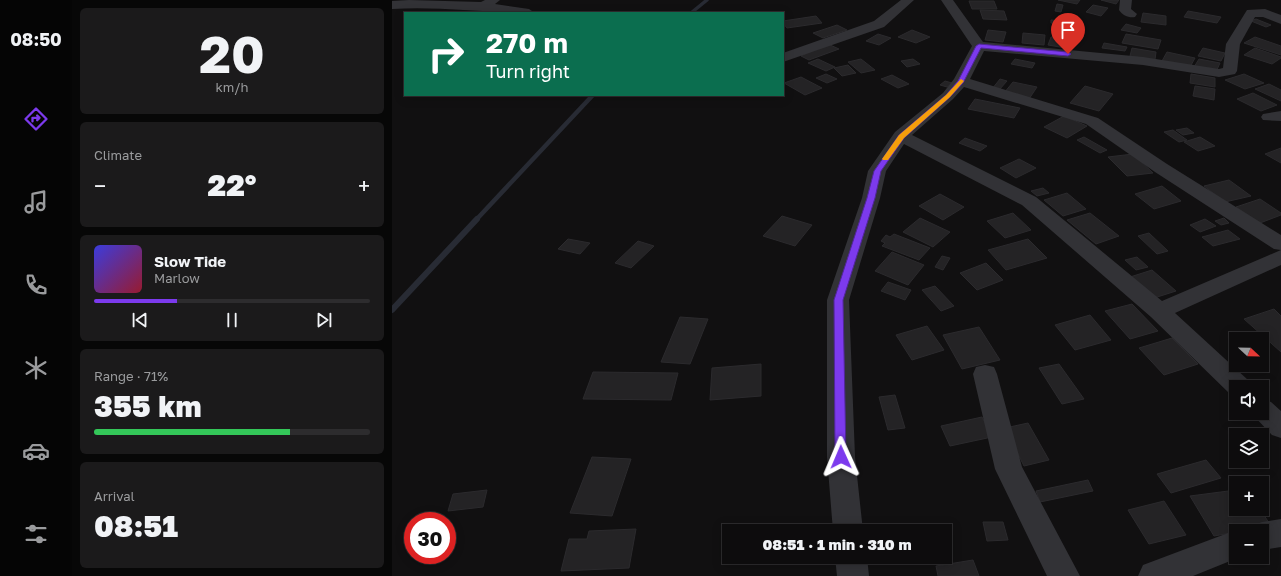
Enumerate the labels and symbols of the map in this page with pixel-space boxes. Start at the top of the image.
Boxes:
pin [1051,13,1085,54]
north arrow [1229,332,1269,372]
position arrow [820,436,862,478]
speed limit sign: 30 [404,512,456,564]

